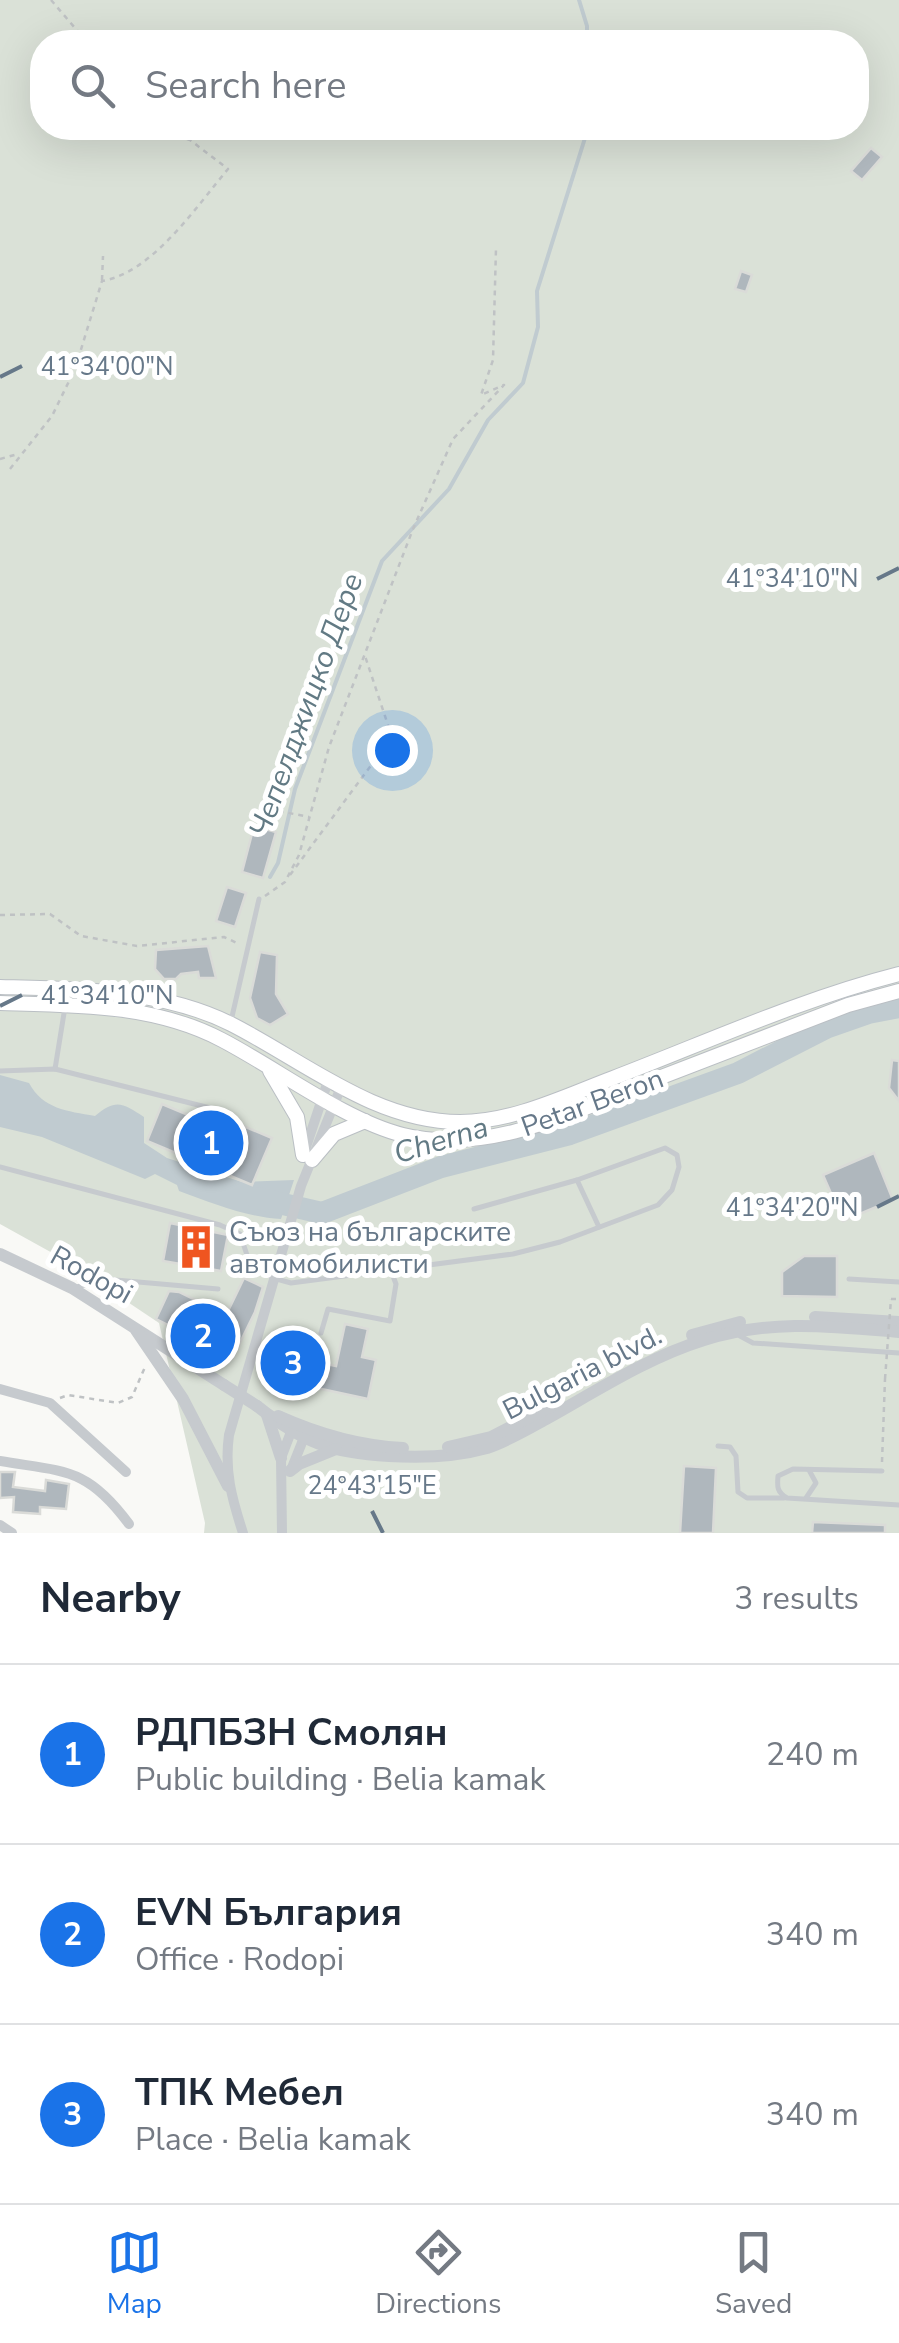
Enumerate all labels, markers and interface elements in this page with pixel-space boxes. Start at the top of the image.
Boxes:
search box [30,30,869,140]
icon: search [65,58,120,113]
text: Search here [145,60,346,111]
text: 41°34'00"N [40,350,174,384]
text: 41°34'10"N [725,562,859,596]
water label: Чепелджицко Дере [240,567,373,843]
your location [367,725,418,776]
text: 41°34'10"N [40,979,174,1013]
street label: Petar Beron [516,1060,669,1146]
pin: 1 [178,1106,244,1180]
water label: Cherna [389,1107,493,1174]
text: 41°34'20"N [725,1191,859,1225]
place label: Съюз на българските автомобилисти [229,1213,511,1283]
building icon: Съюз на българските автомобилисти [172,1223,220,1271]
street label: Rodopi [44,1237,140,1313]
pin: 2 [170,1298,236,1374]
street label: Bulgaria blvd. [496,1317,669,1429]
pin: 3 [260,1326,326,1400]
text: 24°43'15"E [307,1469,437,1503]
text: Nearby [40,1570,181,1627]
text: 3 results [734,1577,859,1620]
text: РДПБЗН Смолян [135,1707,448,1758]
text: 1 [63,1733,82,1776]
text: 240 m [766,1733,859,1776]
text: Public building · Belia kamak [135,1758,546,1801]
text: EVN България [135,1887,402,1938]
text: 2 [63,1913,82,1956]
text: 340 m [766,1913,859,1956]
text: Office · Rodopi [135,1938,344,1981]
text: ТПК Мебел [135,2067,344,2118]
text: 3 [63,2093,82,2136]
text: 340 m [766,2093,859,2136]
text: Place · Belia kamak [135,2118,411,2161]
tab: Map [107,2225,162,2323]
tab: Directions [375,2225,501,2323]
tab: Saved [715,2225,792,2323]

